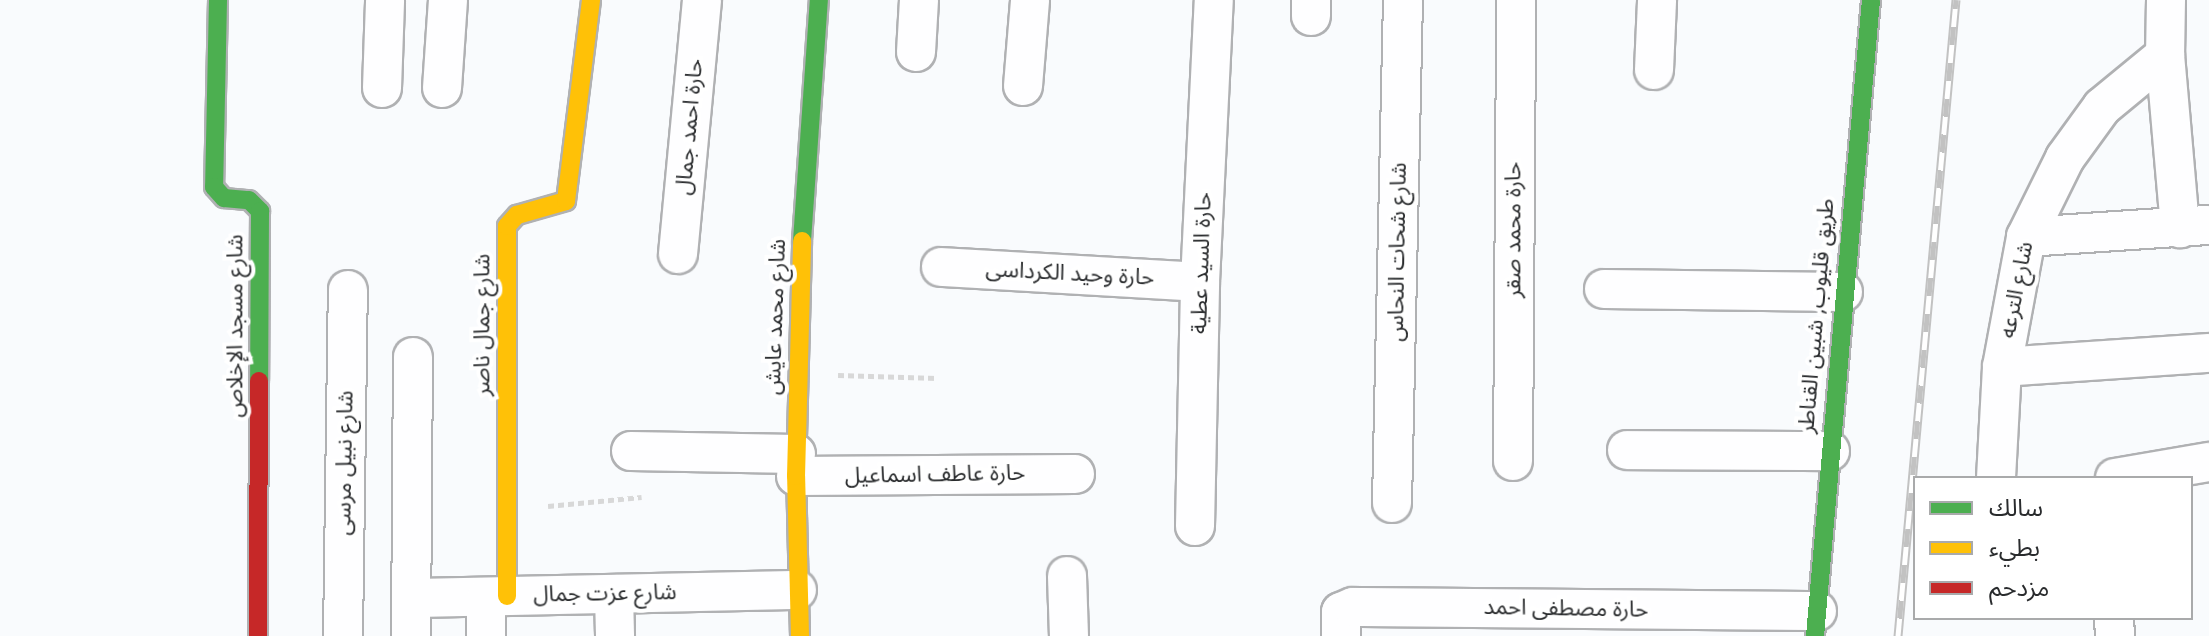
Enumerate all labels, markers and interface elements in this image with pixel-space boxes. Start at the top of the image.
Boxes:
street label: حارة احمد جمال [671,58,709,196]
street label: شارع شحات النحاس [1383,162,1413,342]
street label: حارة محمد صقر [1501,162,1527,298]
street label: حارة السيد عطية [1186,192,1218,334]
street label: طريق قليوب, شبين القناطر [1794,197,1840,435]
street label: شارع مسجد الإخلاص [223,234,249,418]
street label: شارع محمد عايش [760,238,792,396]
street label: شارع الترعه [1995,240,2039,340]
street label: شارع جمال ناصر [470,254,496,396]
street label: حارة وحيد الكرداسى [985,256,1155,292]
street label: شارع نبيل مرسى [331,390,359,536]
street label: حارة عاطف اسماعيل [845,460,1025,490]
legend [1913,476,2193,620]
text: سالك [1989,483,2043,534]
text: بطيء [1989,523,2040,574]
text: مزدحم [1989,563,2049,614]
street label: شارع عزت جمال [533,580,677,608]
street label: حارة مصطفى احمد [1483,594,1649,624]

